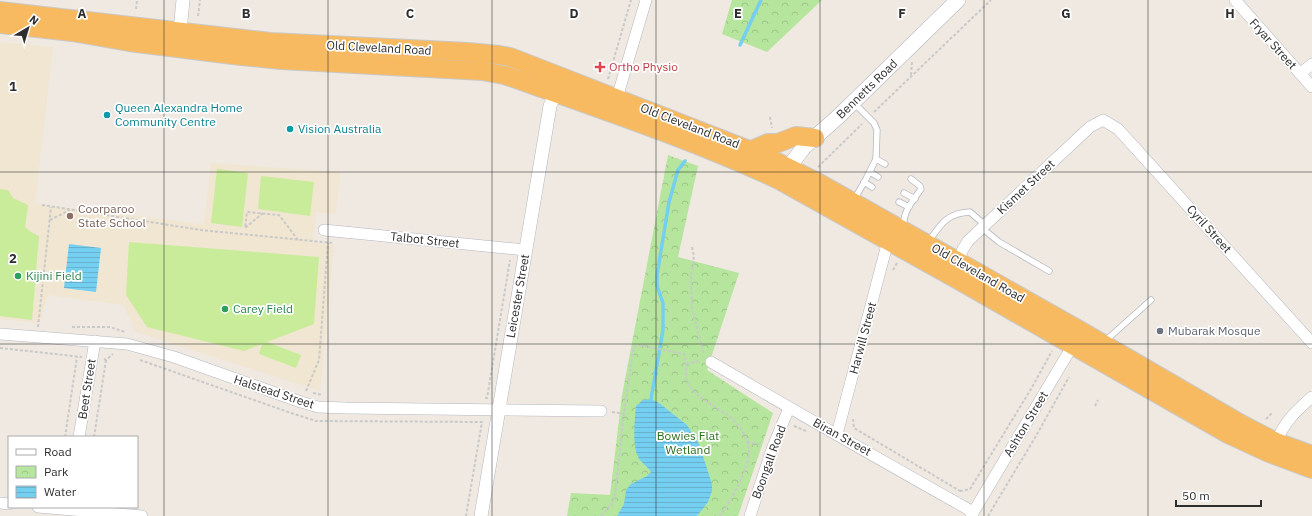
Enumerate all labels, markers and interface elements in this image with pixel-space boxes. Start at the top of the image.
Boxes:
text: A [78,5,87,22]
text: B [242,5,251,22]
text: C [406,5,415,22]
text: D [569,5,579,22]
text: E [734,5,742,22]
text: F [898,5,906,22]
text: G [1061,5,1071,22]
text: H [1225,5,1235,22]
north arrow [8,8,48,48]
text: N [27,12,42,28]
street label: Fryar Street [1247,15,1300,72]
street label: Old Cleveland Road [326,37,432,58]
street label: Bennetts Road [833,56,900,122]
place label: Ortho Physio [609,59,678,74]
marker: Ortho Physio [594,61,606,73]
text: 1 [9,78,17,95]
place label: Queen Alexandra Home Community Centre [115,100,243,129]
street label: Old Cleveland Road [638,100,742,151]
marker: Queen Alexandra Home Community Centre [102,110,112,120]
place label: Vision Australia [298,121,382,136]
marker: Vision Australia [285,124,295,134]
street label: Kismet Street [994,156,1058,217]
place label: Coorparoo State School [78,201,146,230]
street label: Cyril Street [1184,201,1235,256]
marker: Coorparoo State School [65,211,75,221]
street label: Talbot Street [390,228,460,251]
street label: Old Cleveland Road [929,240,1027,305]
text: 2 [9,250,17,267]
street label: Leicester Street [503,253,532,339]
place label: Kijini Field [26,268,82,283]
marker: Kijini Field [13,271,23,281]
street label: Harwill Street [846,300,879,375]
place label: Carey Field [233,301,293,316]
marker: Carey Field [220,304,230,314]
place label: Mubarak Mosque [1168,323,1261,338]
marker: Mubarak Mosque [1155,326,1165,336]
street label: Beet Street [74,358,99,420]
street label: Halstead Street [232,371,316,412]
street label: Ashton Street [1000,388,1051,459]
street label: Biran Street [811,414,874,459]
street label: Boongall Road [748,423,789,501]
park label: Bowies Flat Wetland [657,428,719,457]
legend [8,436,138,508]
text: Road [44,444,72,459]
text: Park [44,464,69,479]
scale bar [1176,482,1261,508]
text: Water [44,484,77,499]
text: 50 m [1182,488,1210,503]

